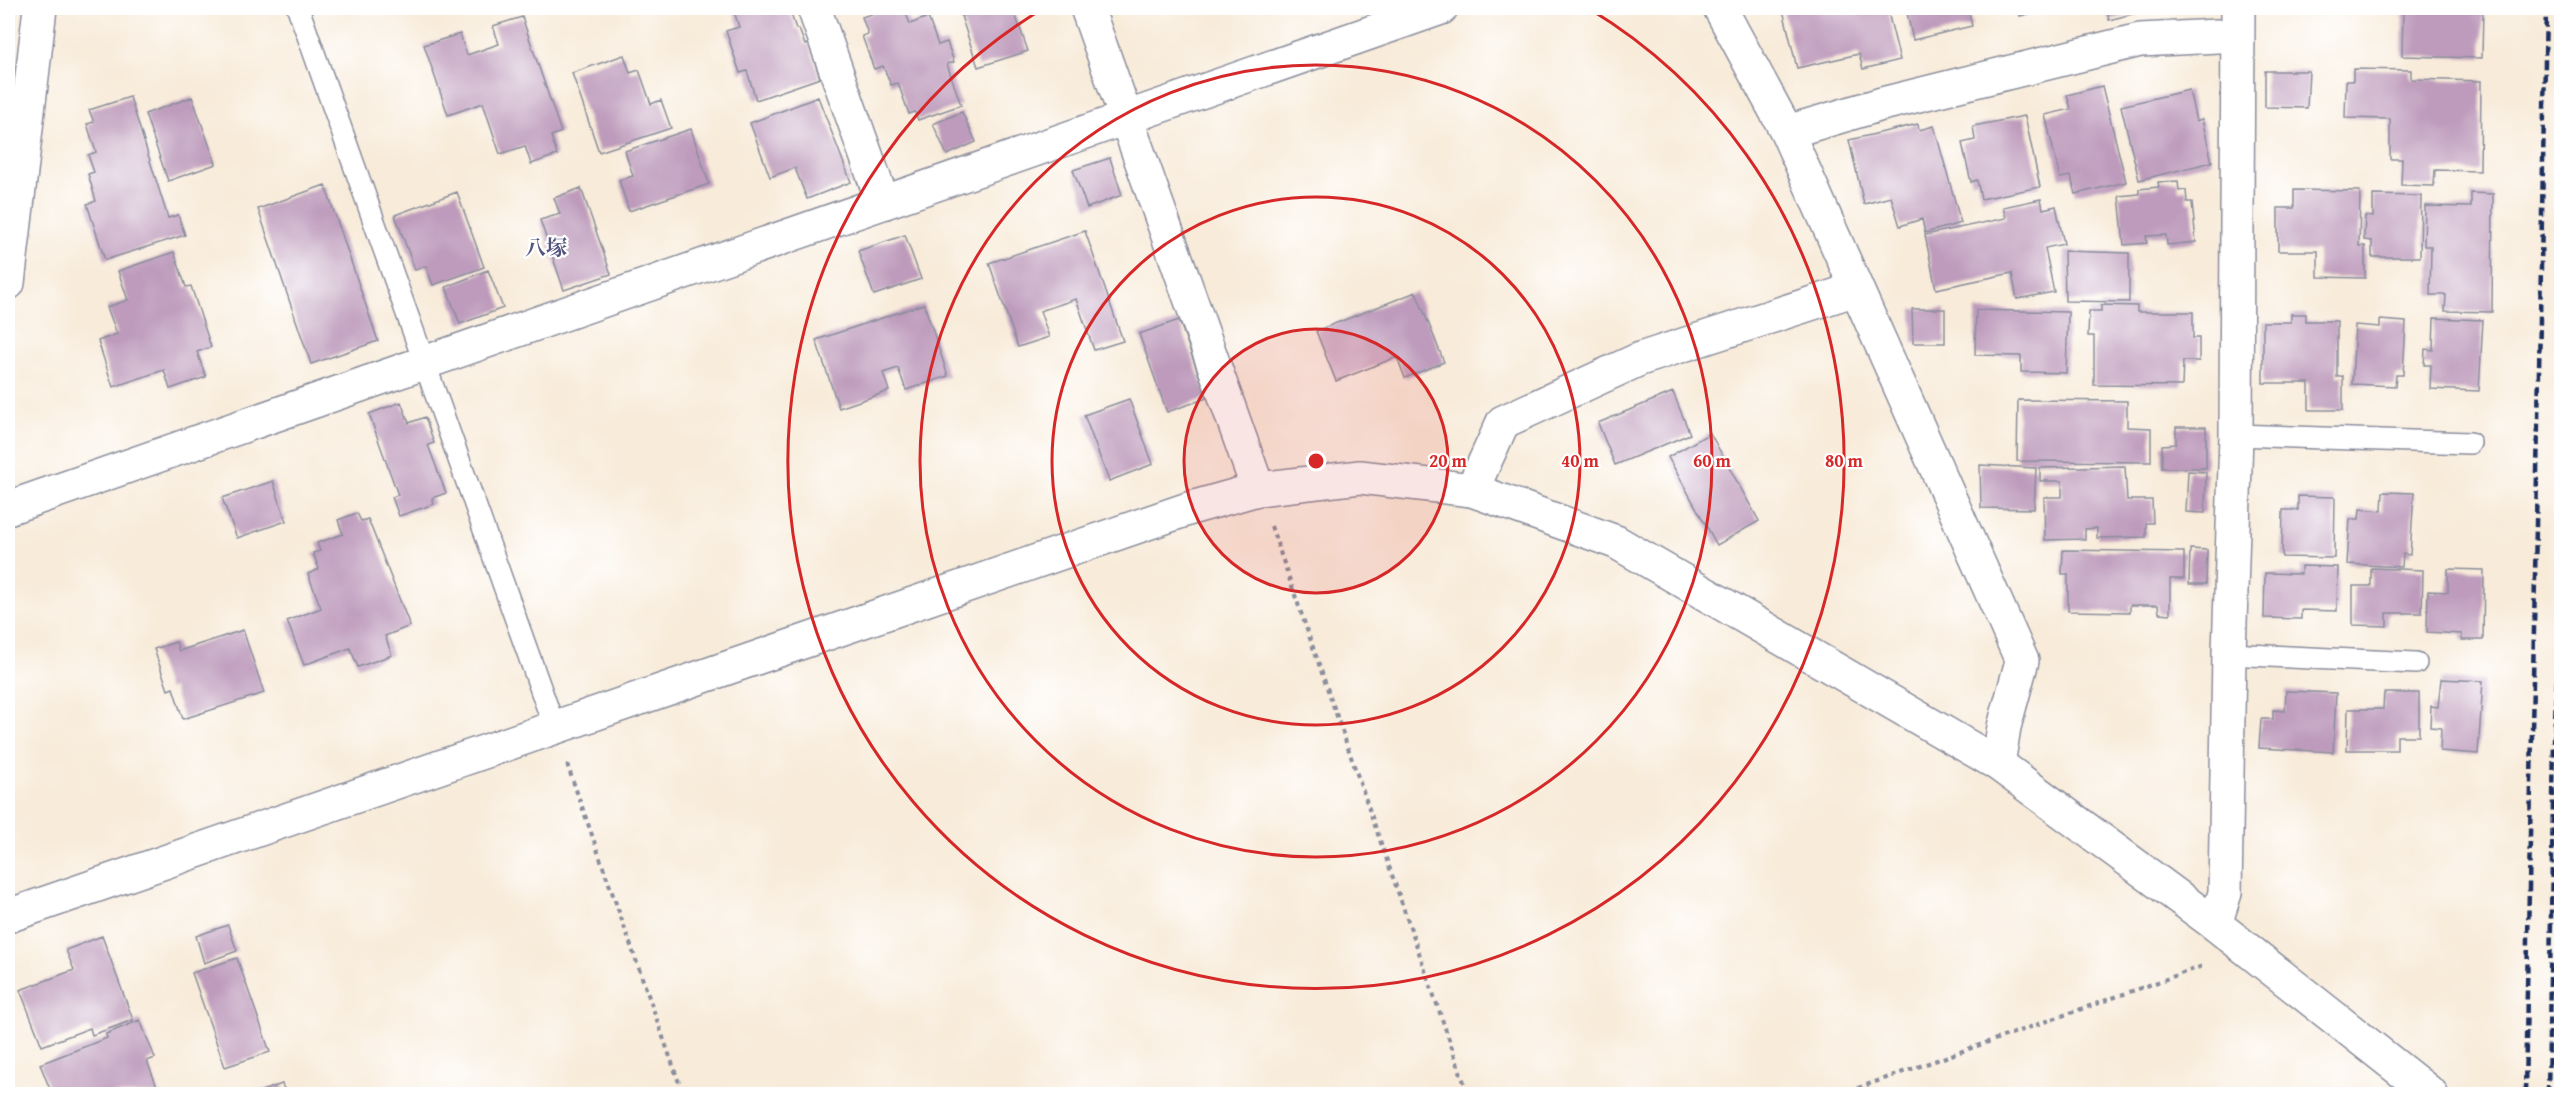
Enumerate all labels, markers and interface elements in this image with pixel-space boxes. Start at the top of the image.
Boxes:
district label: 八塚 [525,232,567,263]
text: 20 m [1429,447,1468,474]
text: 40 m [1561,447,1600,474]
text: 60 m [1693,447,1732,474]
text: 80 m [1825,447,1864,474]
centre of rings [1306,451,1326,471]

